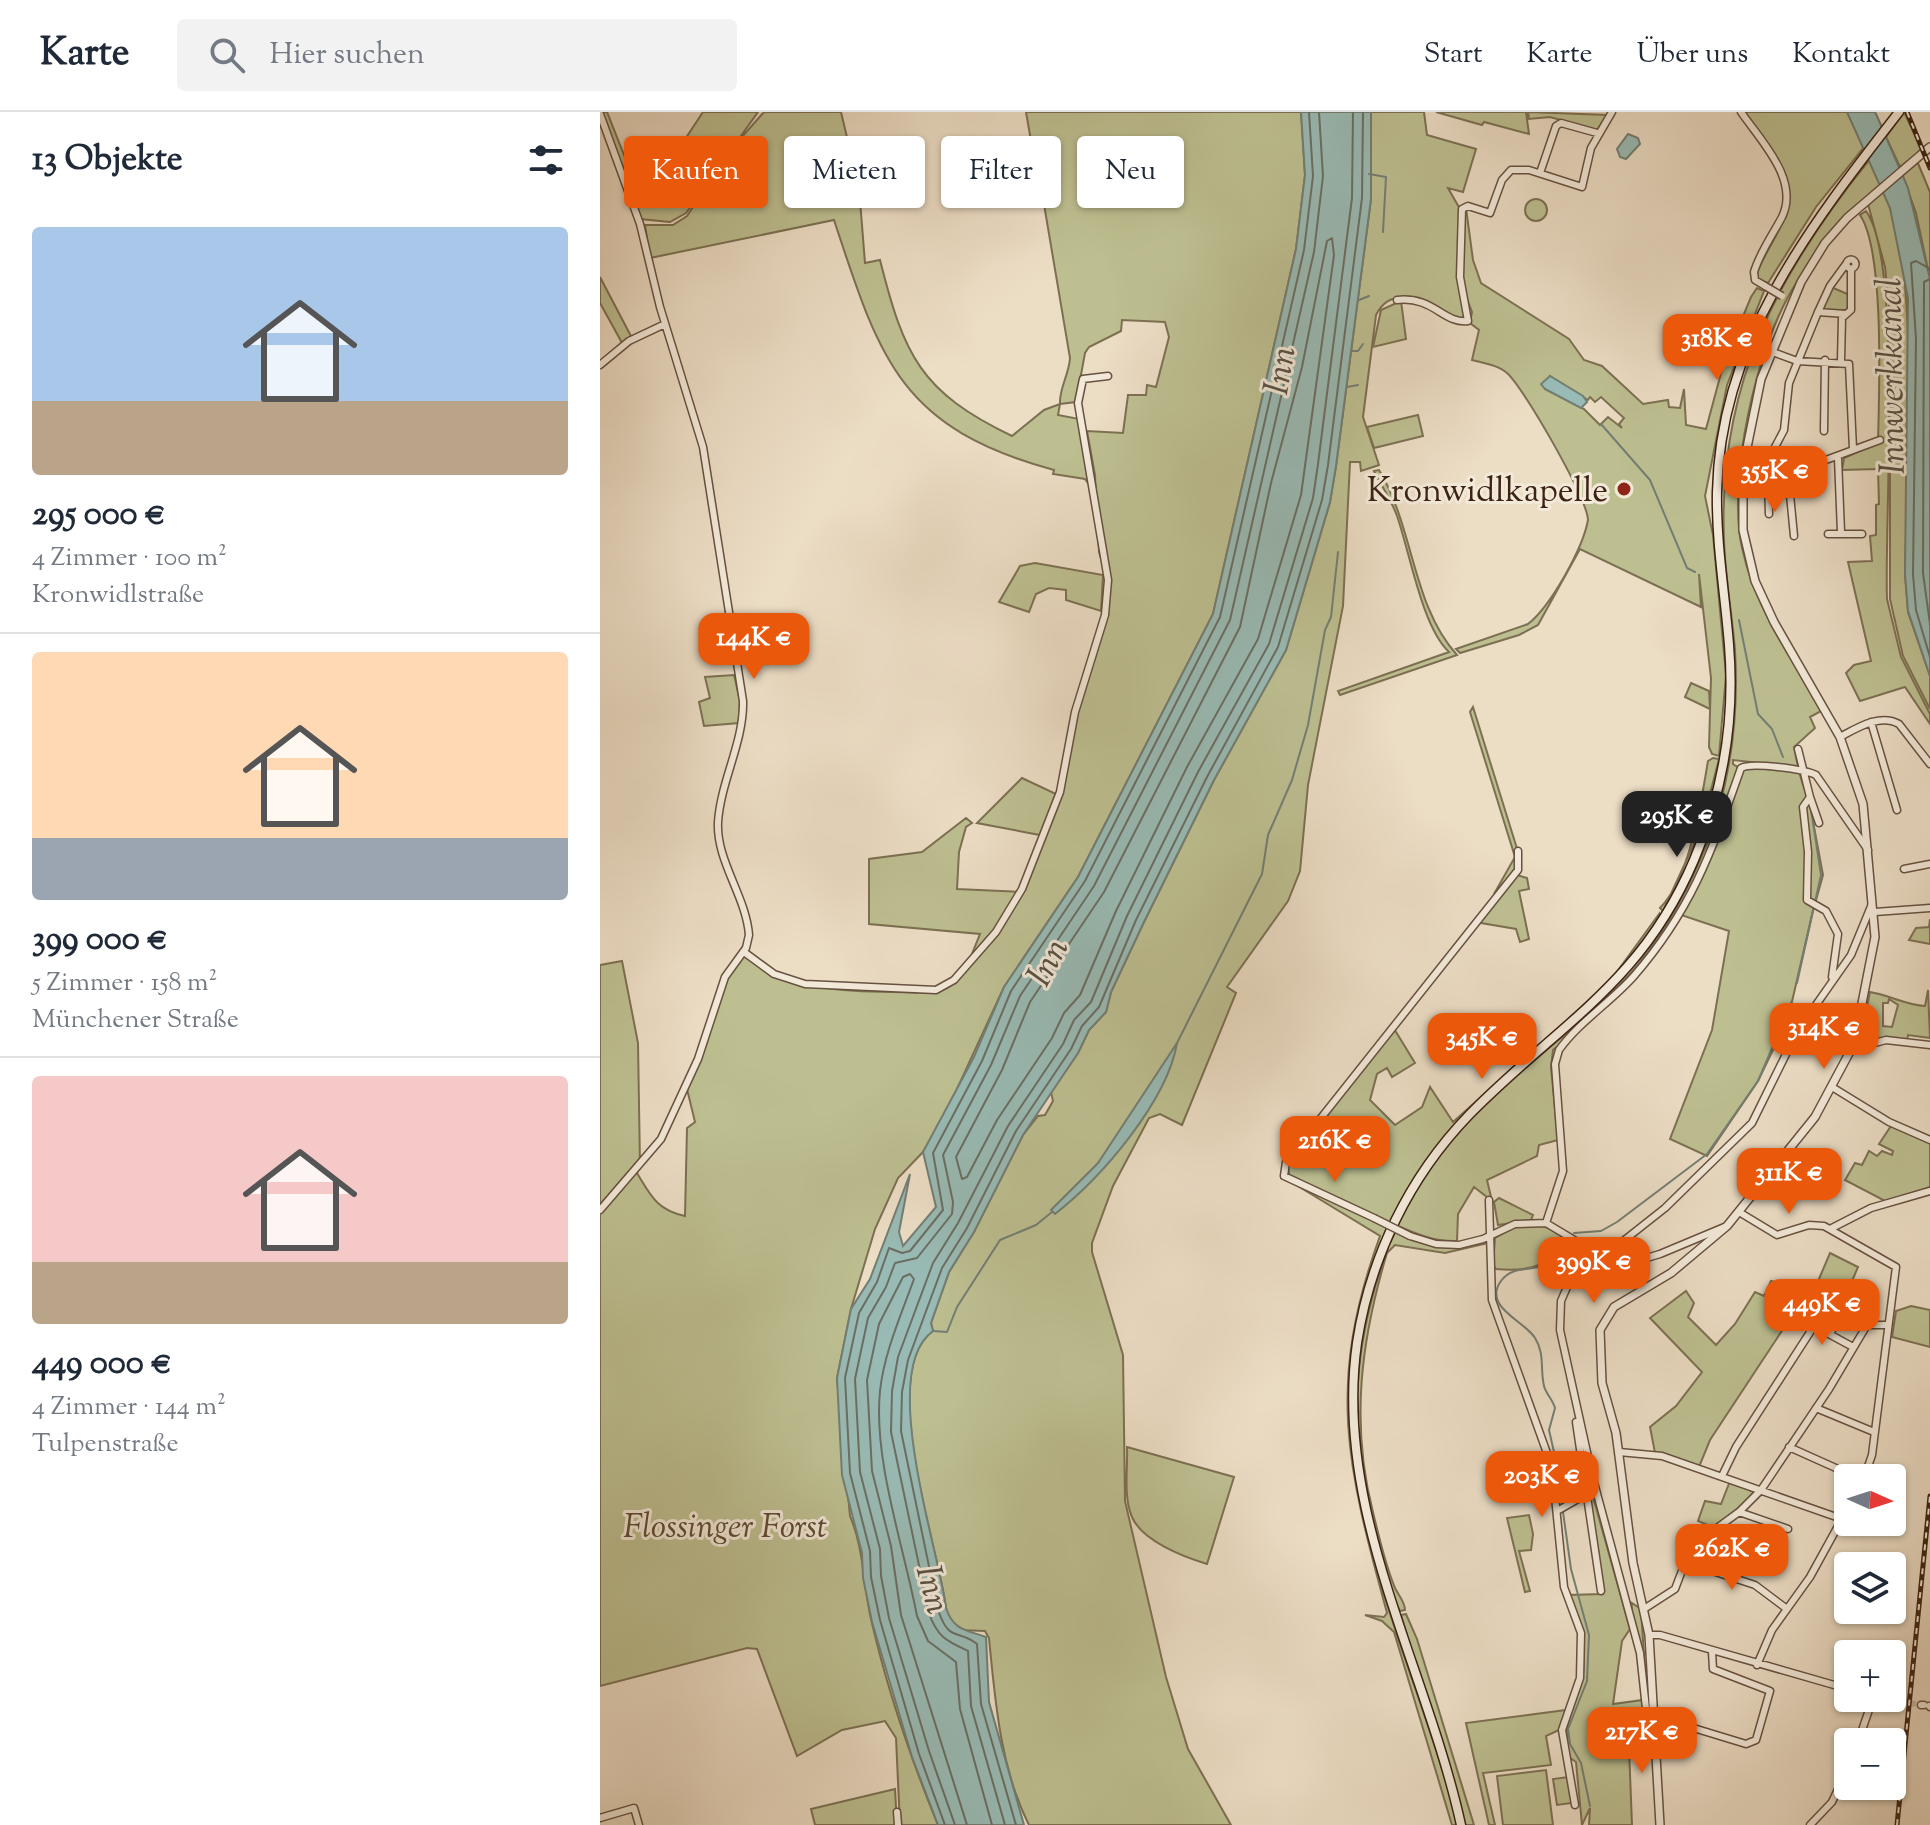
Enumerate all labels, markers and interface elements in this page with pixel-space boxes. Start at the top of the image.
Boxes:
search box [177,19,737,91]
text: Karte [40,28,129,82]
icon: search [205,33,249,77]
text: Hier suchen [269,34,425,77]
text: Start [1424,35,1483,75]
text: Karte [1527,35,1593,75]
text: Über uns [1637,35,1748,75]
text: Kontakt [1792,35,1890,75]
text: 13 Objekte [32,136,183,185]
chip: Kaufen [624,136,768,208]
chip: Mieten [784,136,925,208]
chip: Filter [941,136,1061,208]
chip: Neu [1077,136,1184,208]
icon: filters [524,138,568,182]
water label: Innwerkkanal [1865,277,1921,475]
icon: home [228,279,372,423]
pin: 318K € [1652,314,1782,382]
text: 318K € [1681,321,1753,358]
water label: Inn [1252,342,1312,399]
pin: 355K € [1710,446,1840,514]
text: 355K € [1741,453,1809,490]
place label: Kronwidlkapelle [1367,468,1608,517]
marker: Kronwidlkapelle [1615,480,1633,498]
text: 295 000 € [32,491,166,540]
text: 4 Zimmer · 100 m² [32,540,227,577]
text: Kronwidlstraße [32,577,204,614]
pin: 144K € [689,613,819,681]
text: 144K € [716,620,792,657]
icon: home [228,704,372,848]
pin: 295K € [1612,791,1742,859]
text: 295K € [1640,798,1714,835]
text: 399 000 € [32,916,168,965]
water label: Inn [1015,929,1084,997]
text: 5 Zimmer · 158 m² [32,965,217,1002]
text: Münchener Straße [32,1002,239,1039]
pin: 314K € [1759,1003,1889,1071]
text: 314K € [1788,1010,1860,1047]
pin: 345K € [1417,1013,1547,1081]
text: 345K € [1446,1020,1518,1057]
pin: 216K € [1270,1116,1400,1184]
text: 216K € [1298,1123,1372,1160]
icon: home [228,1128,372,1272]
pin: 311K € [1724,1148,1854,1216]
text: 311K € [1755,1155,1823,1192]
pin: 399K € [1529,1237,1659,1305]
text: 399K € [1556,1244,1632,1281]
pin: 449K € [1757,1279,1887,1347]
text: 449K € [1783,1286,1861,1323]
text: 449 000 € [32,1340,172,1389]
text: 4 Zimmer · 144 m² [32,1389,226,1426]
text: Tulpenstraße [32,1426,179,1463]
pin: 203K € [1477,1451,1607,1519]
text: 203K € [1504,1458,1580,1495]
north arrow [1834,1464,1906,1536]
map controls [1834,1464,1906,1800]
park label: Flossinger Forst [623,1504,827,1553]
pin: 262K € [1667,1524,1797,1592]
text: 262K € [1693,1531,1771,1568]
button: layers [1834,1552,1906,1624]
water label: Inn [900,1560,962,1620]
button: + [1834,1640,1906,1712]
pin: 217K € [1577,1707,1707,1775]
text: 217K € [1605,1714,1679,1751]
button: − [1834,1728,1906,1800]

